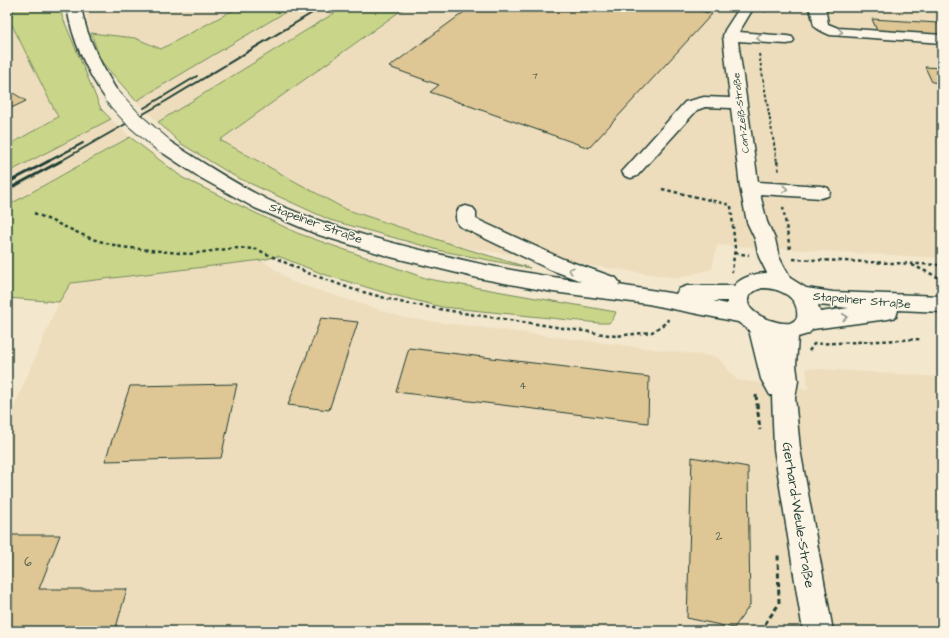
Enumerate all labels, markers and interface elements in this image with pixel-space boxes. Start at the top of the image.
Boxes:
one-way arrow [836,27,843,36]
one-way arrow [756,34,762,43]
house number: 7 [532,70,538,83]
street label: Carl-Zeiß-Straße [729,71,753,154]
one-way arrow [782,185,788,194]
street label: Stapelner Straße [267,199,365,248]
one-way arrow [568,266,575,274]
street label: Stapelner Straße [812,288,912,313]
one-way arrow [842,313,848,322]
house number: 4 [520,379,527,393]
street label: Gerhard-Weule-Straße [777,441,819,590]
house number: 2 [716,528,723,545]
house number: 6 [24,554,32,571]

